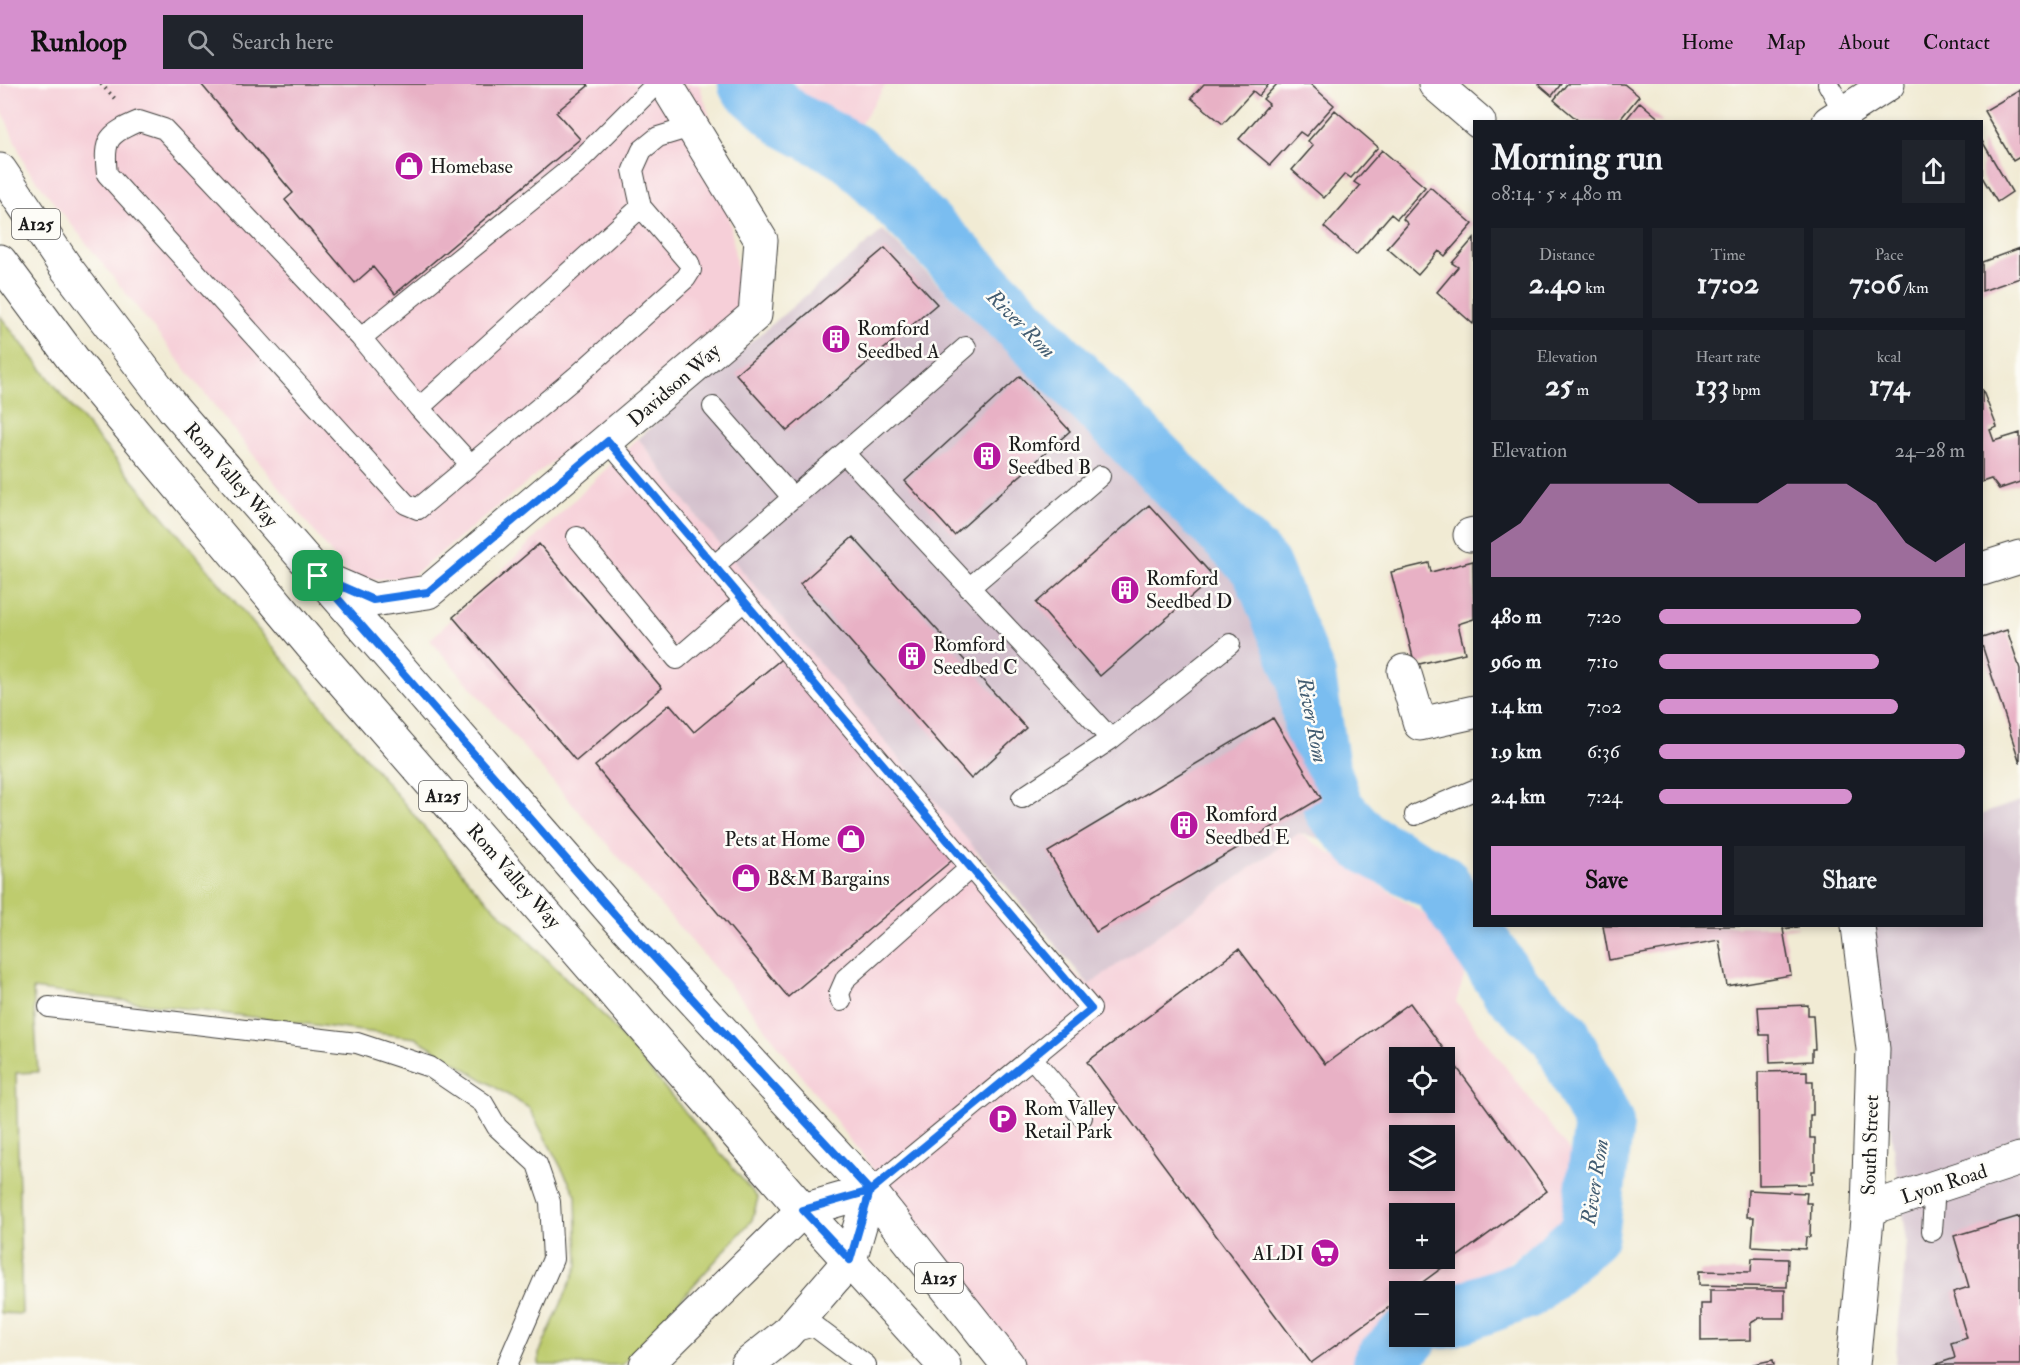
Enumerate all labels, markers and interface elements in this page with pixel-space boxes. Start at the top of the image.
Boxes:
search box [163,15,583,69]
text: Runloop [30,25,127,60]
icon: search [184,26,217,59]
text: Search here [232,28,334,56]
text: Home [1681,29,1733,56]
text: Map [1766,29,1806,56]
text: About [1839,29,1890,56]
text: Contact [1923,29,1990,56]
text: Morning run [1491,138,1663,179]
button: share [1902,140,1965,203]
shop icon: Homebase [393,150,425,182]
place label: Homebase [430,154,513,179]
text: 08:14 · 5 × 480 m [1491,181,1622,206]
road number: A125 [12,209,60,239]
text: Distance [1539,245,1595,265]
text: Time [1711,245,1745,265]
text: Pace [1875,245,1903,265]
text: 2.40 [1529,265,1582,302]
text: 17:02 [1697,265,1759,302]
text: 7:06 [1849,265,1901,302]
text: km [1582,278,1605,298]
text: /km [1901,278,1929,298]
water label: River Rom [980,283,1061,364]
place label: Romford Seedbed A [857,316,940,364]
building icon: Romford Seedbed A [820,323,852,355]
street label: Davidson Way [623,337,726,432]
text: Elevation [1537,347,1597,367]
text: Heart rate [1695,347,1761,367]
text: kcal [1877,347,1901,367]
text: 25 [1545,367,1573,404]
text: 133 [1695,367,1729,404]
text: 174 [1869,367,1909,404]
text: m [1573,380,1589,400]
text: bpm [1729,380,1761,400]
street label: Rom Valley Way [179,417,284,534]
place label: Romford Seedbed B [1008,432,1091,480]
text: Elevation [1491,438,1567,463]
text: 24–28 m [1895,438,1965,463]
building icon: Romford Seedbed B [971,440,1003,472]
pin [292,550,343,601]
icon: arrive [301,559,334,592]
place label: Romford Seedbed D [1146,566,1232,614]
building icon: Romford Seedbed D [1109,574,1141,606]
text: 480 m [1491,604,1541,629]
text: 7:20 [1587,604,1622,629]
place label: Romford Seedbed C [933,632,1018,680]
building icon: Romford Seedbed C [896,640,928,672]
text: 960 m [1491,649,1541,674]
text: 7:10 [1587,649,1618,674]
water label: River Rom [1290,674,1334,765]
text: 1.4 km [1491,694,1542,719]
text: 7:02 [1587,694,1622,719]
text: 1.9 km [1491,739,1542,764]
text: 6:36 [1587,739,1620,764]
road number: A125 [419,781,467,811]
text: 2.4 km [1491,784,1545,809]
text: 7:24 [1587,784,1622,809]
place label: Romford Seedbed E [1205,802,1289,850]
building icon: Romford Seedbed E [1168,809,1200,841]
street label: Rom Valley Way [462,818,567,935]
shop icon: Pets at Home [835,823,867,855]
place label: Pets at Home [724,827,830,852]
button: Save [1491,846,1722,915]
button: Share [1734,846,1965,915]
shop icon: B&M Bargains [730,862,762,894]
place label: B&M Bargains [767,866,890,891]
map controls [1389,1047,1455,1347]
button: locate [1389,1047,1455,1113]
street label: South Street [1856,1094,1884,1196]
place label: Rom Valley Retail Park [1024,1096,1117,1144]
parking icon: Rom Valley Retail Park [987,1103,1019,1135]
button: layers [1389,1125,1455,1191]
water label: River Rom [1575,1137,1615,1228]
street label: Lyon Road [1898,1158,1990,1210]
button: + [1389,1203,1455,1269]
supermarket icon: ALDI [1309,1237,1341,1269]
place label: ALDI [1252,1241,1304,1266]
road number: A125 [915,1263,963,1293]
button: − [1389,1281,1455,1347]

